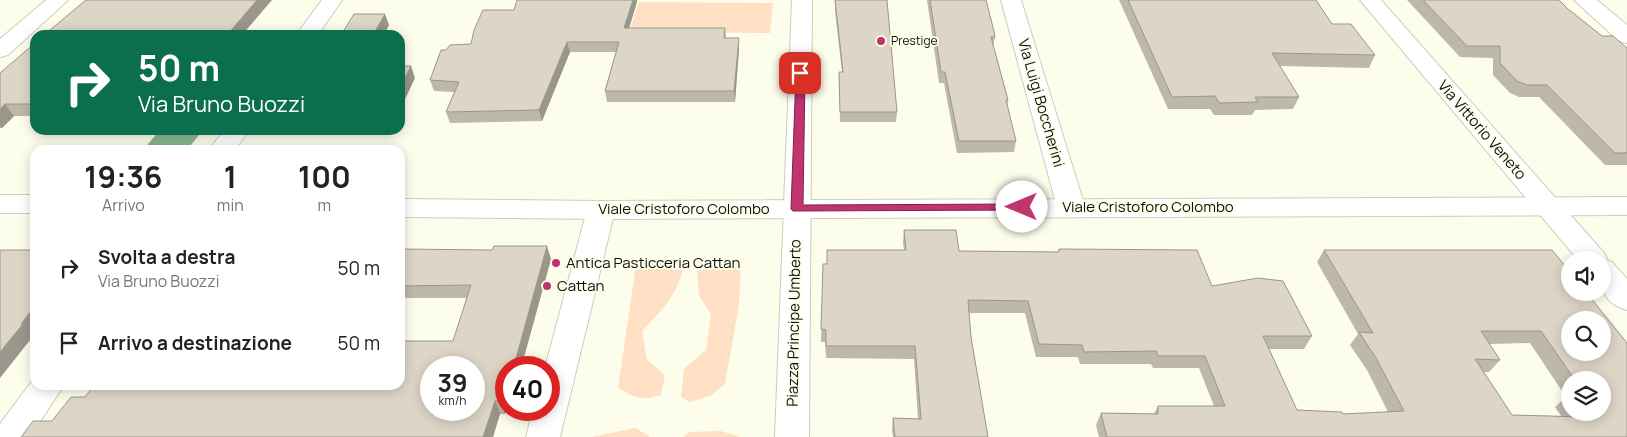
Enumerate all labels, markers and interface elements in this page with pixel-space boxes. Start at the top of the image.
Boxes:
place label: Prestige [891,32,938,49]
marker: Prestige [875,35,887,47]
street label: Via Luigi Boccherini [1013,36,1070,169]
text: 50 m [138,44,220,92]
icon: right [55,50,120,115]
pin [779,52,821,94]
icon: arrive [786,59,814,87]
street label: Via Vittorio Veneto [1433,75,1532,184]
text: Via Bruno Buozzi [138,89,305,119]
text: 19:36 [84,156,163,197]
text: 1 [224,156,237,197]
text: 100 [298,156,351,197]
position arrow [995,180,1047,232]
text: Arrivo [102,194,145,216]
text: min [217,194,244,216]
text: m [318,194,331,216]
street label: Viale Cristoforo Colombo [1062,196,1234,217]
street label: Viale Cristoforo Colombo [598,198,770,219]
street label: Piazza Principe Umberto [782,239,805,407]
text: Svolta a destra [98,244,235,270]
map controls [1561,251,1611,421]
button: sound [1561,251,1611,301]
place label: Antica Pasticceria Cattan [566,252,741,273]
icon: right [55,254,83,282]
text: 50 m [338,255,380,281]
marker: Antica Pasticceria Cattan [550,257,562,269]
text: Via Bruno Buozzi [98,270,220,292]
place label: Cattan [557,275,605,296]
marker: Cattan [541,280,553,292]
button: search [1561,311,1611,361]
icon: arrive [55,329,83,357]
text: Arrivo a destinazione [98,330,292,356]
text: 50 m [338,330,380,356]
speed limit sign: 40 [495,356,560,421]
text: 39 [437,365,468,400]
button: layers [1561,371,1611,421]
text: km/h [439,392,466,409]

